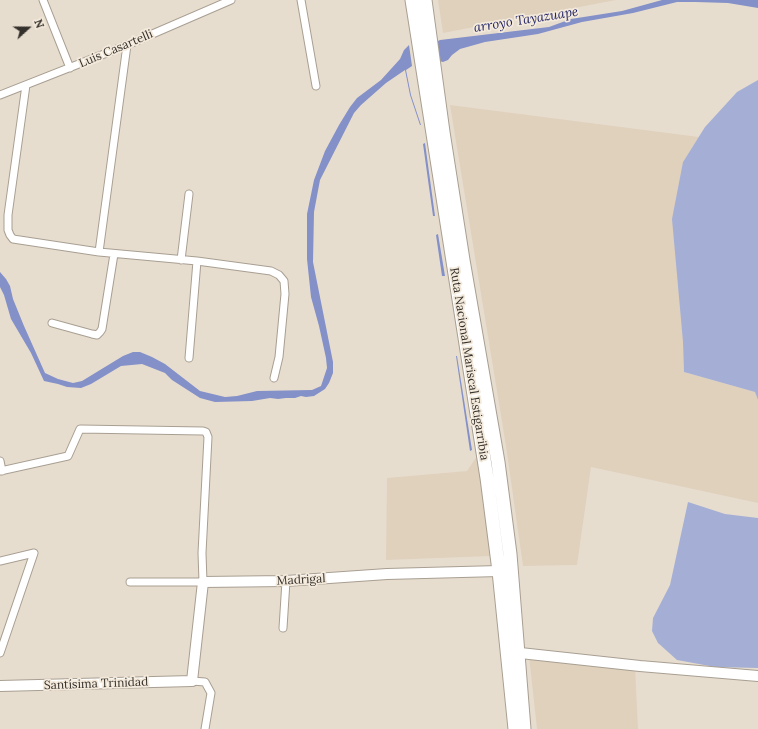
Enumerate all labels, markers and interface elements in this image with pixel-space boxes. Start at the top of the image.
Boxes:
water label: arroyo Tayazuape [473,4,579,36]
north arrow [8,8,48,48]
text: N [31,17,47,30]
street label: Luis Casartelli [77,27,155,71]
street label: Ruta Nacional Mariscal Estigarribia [447,267,491,461]
street label: Madrigal [276,572,326,588]
street label: Santísima Trinidad [44,675,148,693]

